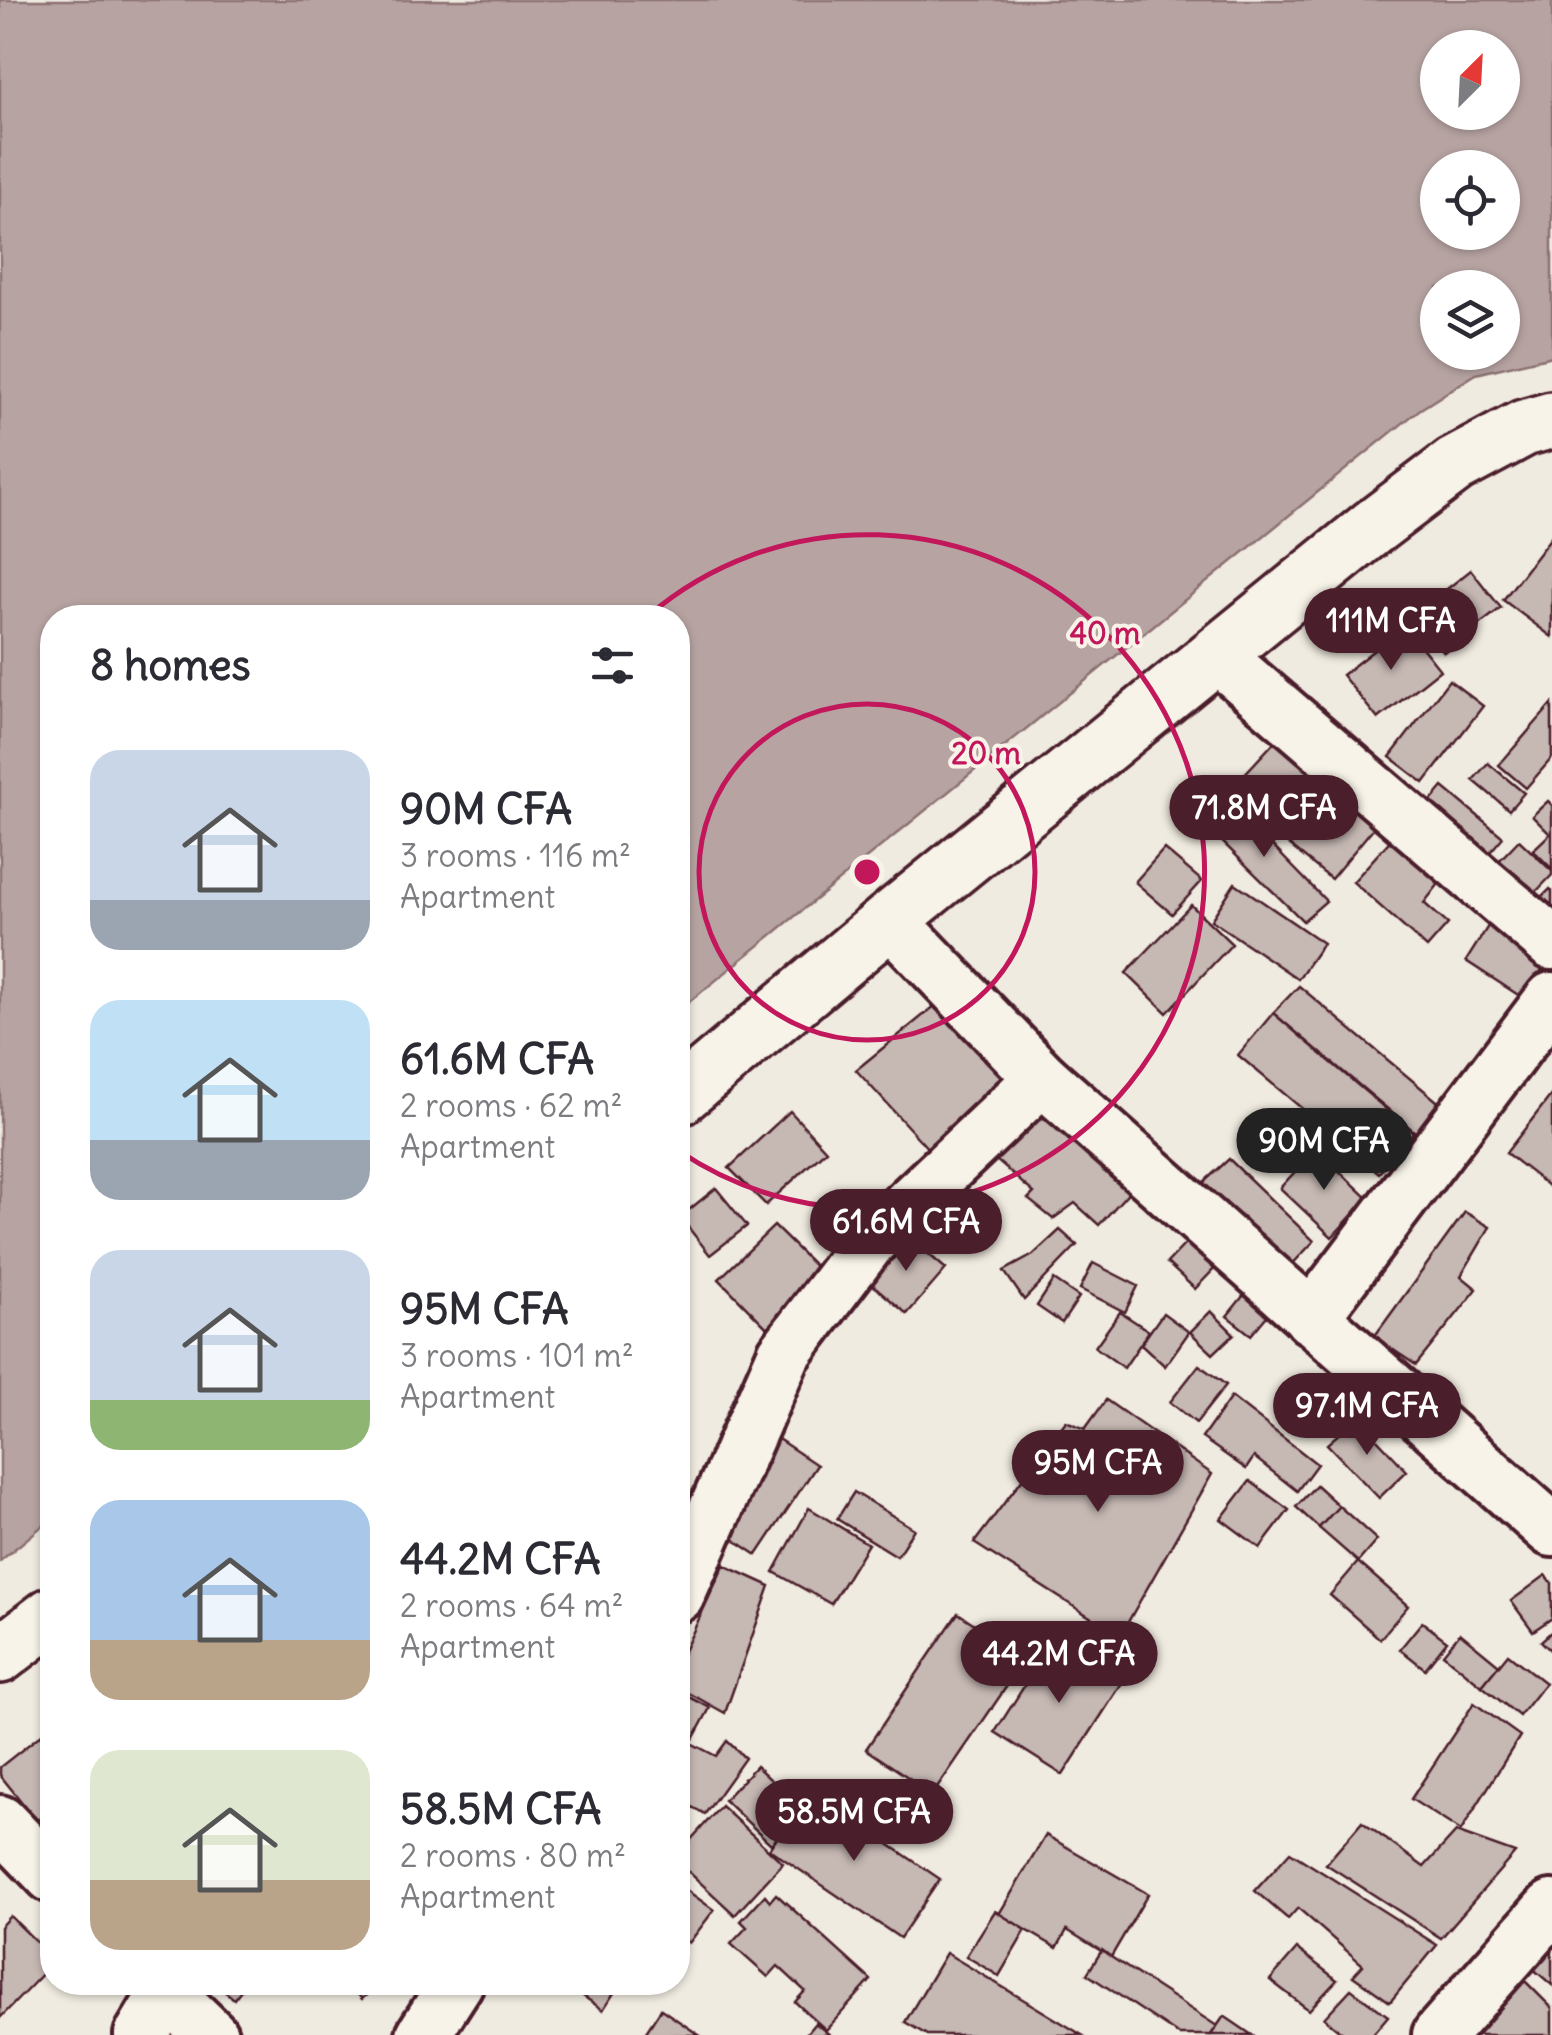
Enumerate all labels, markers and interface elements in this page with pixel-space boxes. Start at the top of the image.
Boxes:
north arrow [1420,30,1520,130]
map controls [1420,30,1520,370]
button: locate [1420,150,1520,250]
button: layers [1420,270,1520,370]
pin: 111M CFA [1288,588,1494,673]
text: 111M CFA [1326,600,1456,641]
text: 40 m [1070,614,1140,652]
icon: filters [585,638,640,693]
text: 8 homes [90,639,251,691]
text: 20 m [951,734,1021,772]
pin: 71.8M CFA [1150,775,1378,860]
text: 90M CFA [400,783,572,835]
text: 71.8M CFA [1191,787,1337,828]
icon: home [170,790,290,910]
text: 3 rooms · 116 m² [400,835,631,876]
centre of rings [849,854,885,890]
text: Apartment [400,876,555,917]
text: 61.6M CFA [400,1033,594,1085]
icon: home [170,1040,290,1160]
text: 2 rooms · 62 m² [400,1085,623,1126]
pin: 90M CFA [1232,1108,1416,1193]
text: 90M CFA [1258,1120,1390,1161]
text: Apartment [400,1126,555,1167]
pin: 61.6M CFA [792,1189,1020,1274]
text: 61.6M CFA [832,1201,980,1242]
text: 95M CFA [400,1283,569,1335]
icon: home [170,1290,290,1410]
text: 3 rooms · 101 m² [400,1335,634,1376]
pin: 97.1M CFA [1253,1373,1481,1458]
text: Apartment [400,1376,555,1417]
text: 97.1M CFA [1295,1385,1439,1426]
pin: 95M CFA [1006,1430,1190,1515]
text: 95M CFA [1034,1442,1162,1483]
text: 44.2M CFA [400,1533,601,1585]
icon: home [170,1540,290,1660]
text: 2 rooms · 64 m² [400,1585,623,1626]
pin: 44.2M CFA [945,1621,1173,1706]
text: Apartment [400,1626,555,1667]
text: 44.2M CFA [983,1633,1135,1674]
pin: 58.5M CFA [740,1779,968,1864]
text: 58.5M CFA [400,1783,602,1835]
icon: home [170,1790,290,1910]
text: 58.5M CFA [777,1791,931,1832]
text: 2 rooms · 80 m² [400,1835,626,1876]
text: Apartment [400,1876,555,1917]

